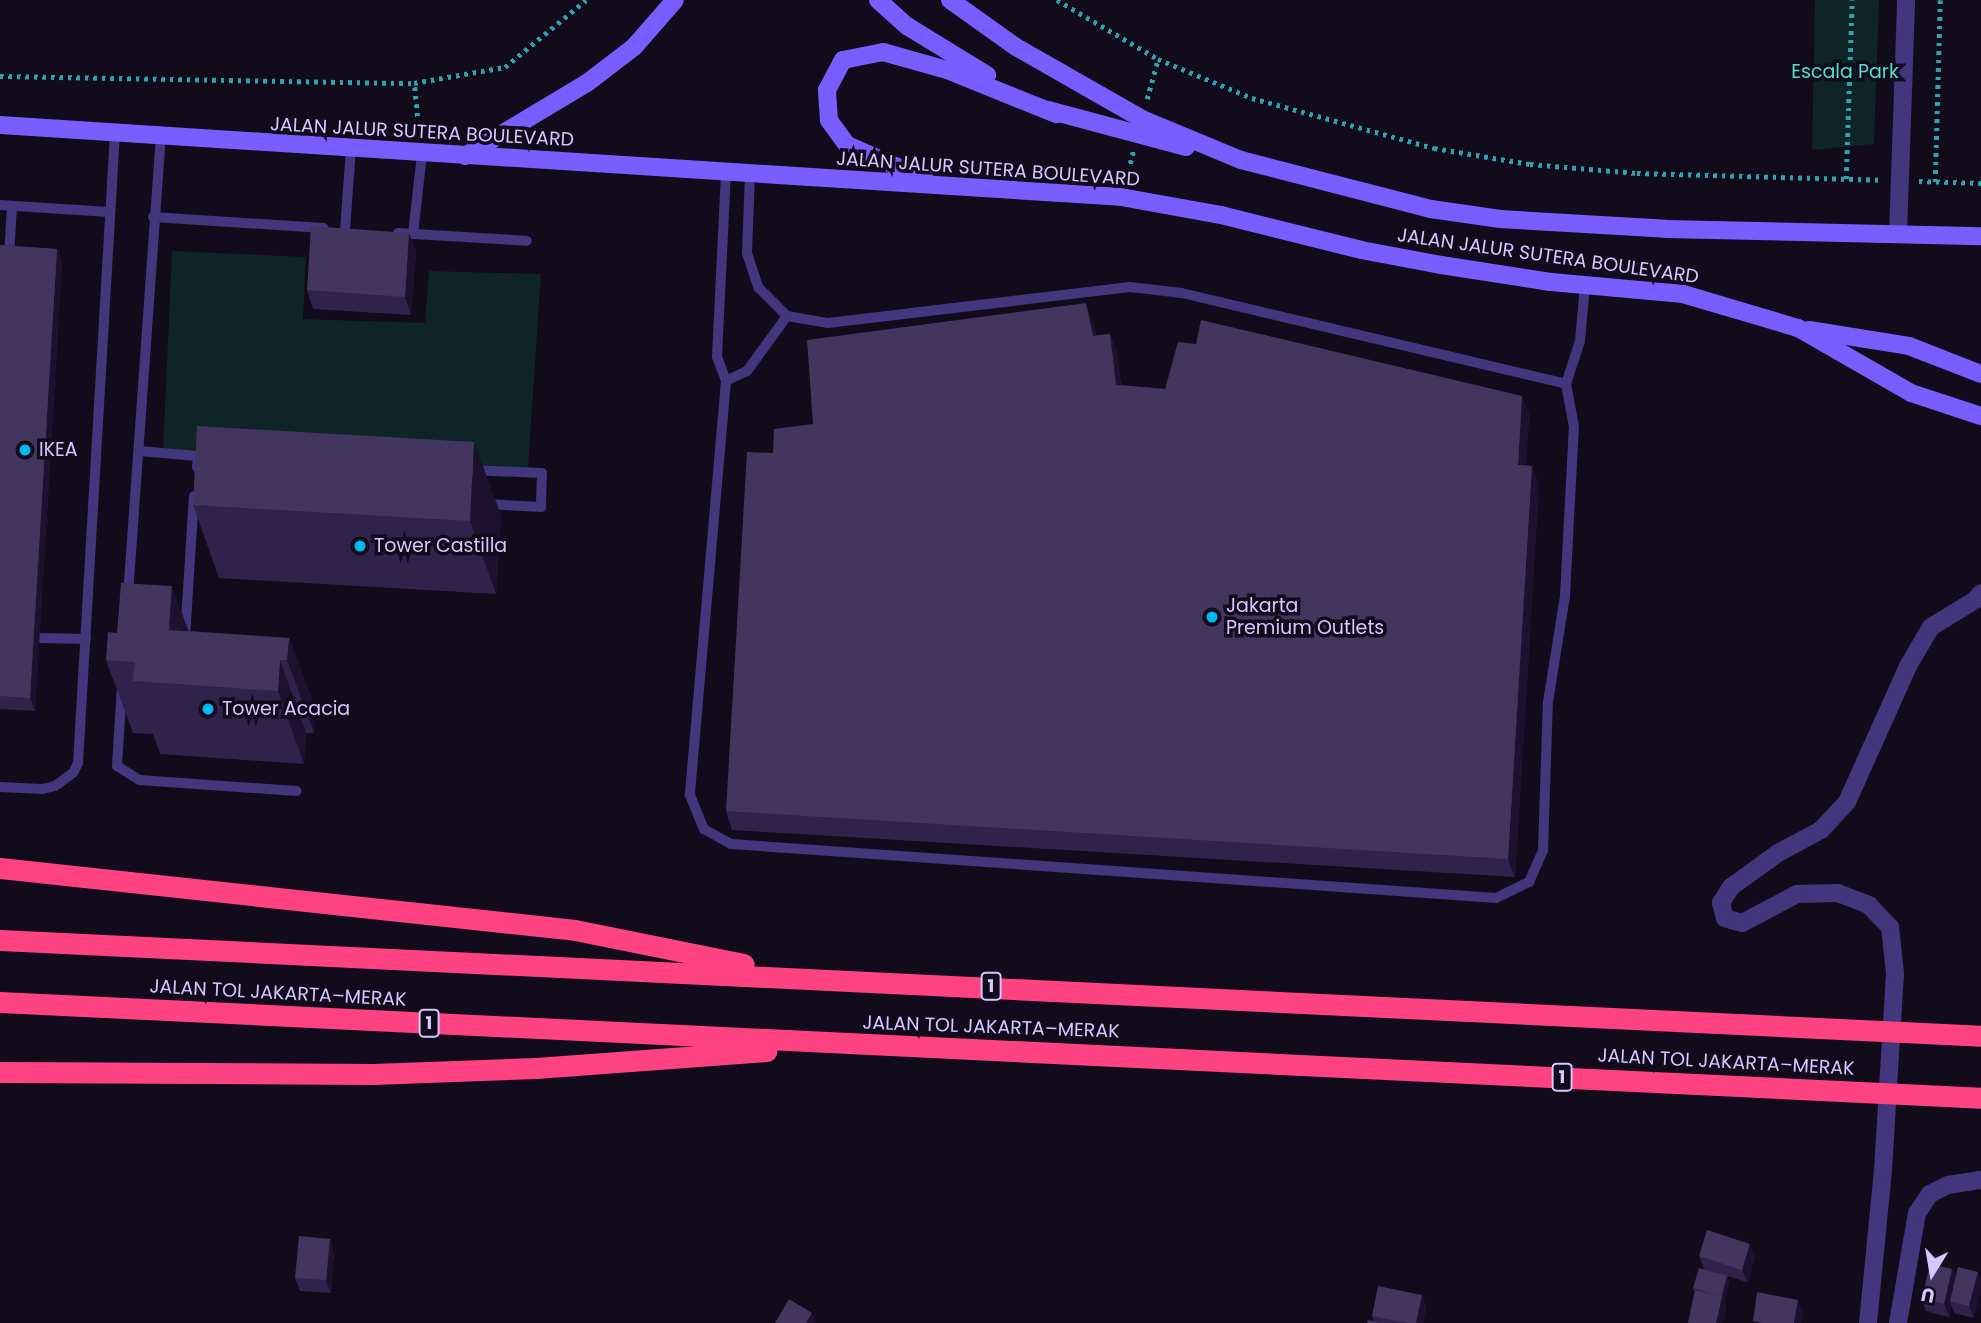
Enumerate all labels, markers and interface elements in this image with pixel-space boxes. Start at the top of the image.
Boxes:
park label: Escala Park [1791,61,1899,83]
street label: JALAN JALUR SUTERA BOULEVARD [269,113,575,151]
street label: JALAN JALUR SUTERA BOULEVARD [835,147,1141,191]
street label: JALAN JALUR SUTERA BOULEVARD [1396,224,1700,288]
place label: IKEA [39,439,78,461]
marker: IKEA [17,442,33,458]
place label: Tower Castilla [374,535,507,557]
marker: Tower Castilla [352,538,368,554]
place label: Jakarta Premium Outlets [1226,595,1384,639]
marker: Jakarta Premium Outlets [1204,609,1220,625]
place label: Tower Acacia [222,698,350,720]
marker: Tower Acacia [200,701,216,717]
road number: 1 [981,972,1002,1001]
street label: JALAN TOL JAKARTA–MERAK [149,975,407,1011]
road number: 1 [418,1008,440,1038]
street label: JALAN TOL JAKARTA–MERAK [862,1011,1120,1043]
street label: JALAN TOL JAKARTA–MERAK [1597,1044,1855,1080]
road number: 1 [1552,1062,1572,1092]
north arrow [1897,1239,1967,1309]
text: U [1919,1281,1937,1310]

